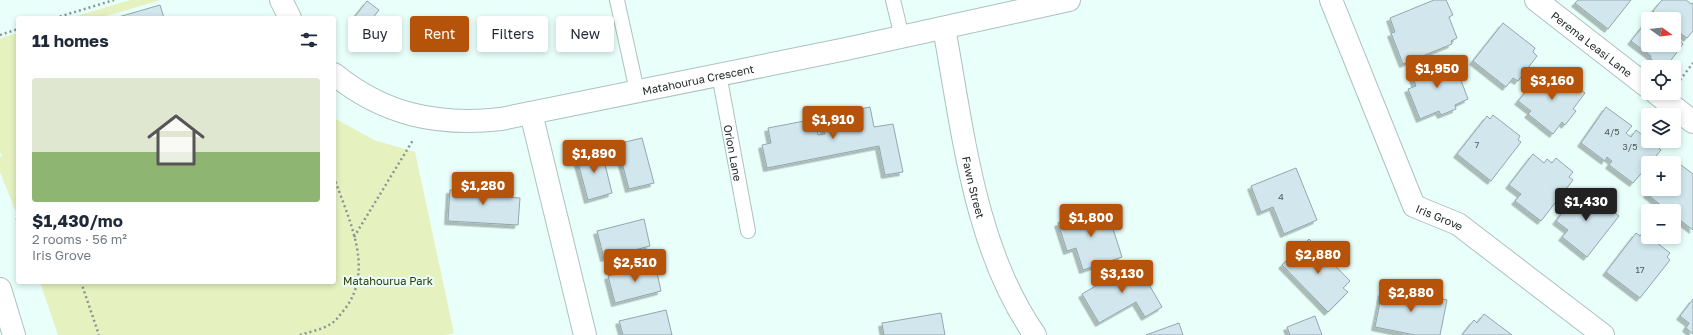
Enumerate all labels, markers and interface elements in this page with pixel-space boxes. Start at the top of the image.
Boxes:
street label: Perema Leasi Lane [1549,8,1635,79]
north arrow [1641,12,1681,52]
map controls [1641,12,1681,244]
chip: Buy [348,16,402,52]
chip: Rent [410,16,469,52]
chip: Filters [477,16,548,52]
chip: New [556,16,614,52]
icon: filters [298,29,320,51]
text: 11 homes [32,30,109,51]
pin: $1,950 [1404,55,1470,89]
text: $1,950 [1415,60,1459,76]
button: locate [1641,60,1681,100]
street label: Matahourua Crescent [641,61,755,97]
pin: $3,160 [1519,67,1585,101]
text: $3,160 [1530,72,1574,88]
icon: home [140,104,212,176]
pin: $1,910 [800,106,866,140]
button: layers [1641,108,1681,148]
text: $1,910 [812,111,854,127]
street label: Orion Lane [722,123,745,182]
house number: 4/5 [1604,126,1620,137]
house number: 7 [1475,139,1480,150]
pin: $1,890 [561,140,627,174]
house number: 3/5 [1623,141,1637,152]
text: $1,890 [572,145,616,161]
street label: Fawn Street [961,155,988,220]
button: + [1641,156,1681,196]
pin: $1,280 [450,172,516,206]
text: $1,280 [461,177,505,193]
pin: $1,430 [1553,188,1619,222]
house number: 4 [1278,191,1284,202]
text: $1,430 [1564,193,1608,209]
street label: Iris Grove [1414,201,1466,232]
pin: $1,800 [1058,204,1124,238]
button: − [1641,204,1681,244]
text: $1,800 [1069,209,1113,225]
text: $1,430/mo [32,210,123,231]
text: 2 rooms · 56 m² [32,231,127,247]
pin: $2,880 [1285,241,1351,275]
text: $2,880 [1295,246,1341,262]
text: Iris Grove [32,247,91,263]
pin: $2,510 [602,249,668,283]
text: $2,510 [613,254,657,270]
pin: $3,130 [1089,260,1155,294]
house number: 17 [1635,264,1645,275]
text: $3,130 [1100,265,1144,281]
park label: Matahourua Park [343,274,433,287]
pin: $2,880 [1378,279,1444,313]
text: $2,880 [1388,284,1434,300]

